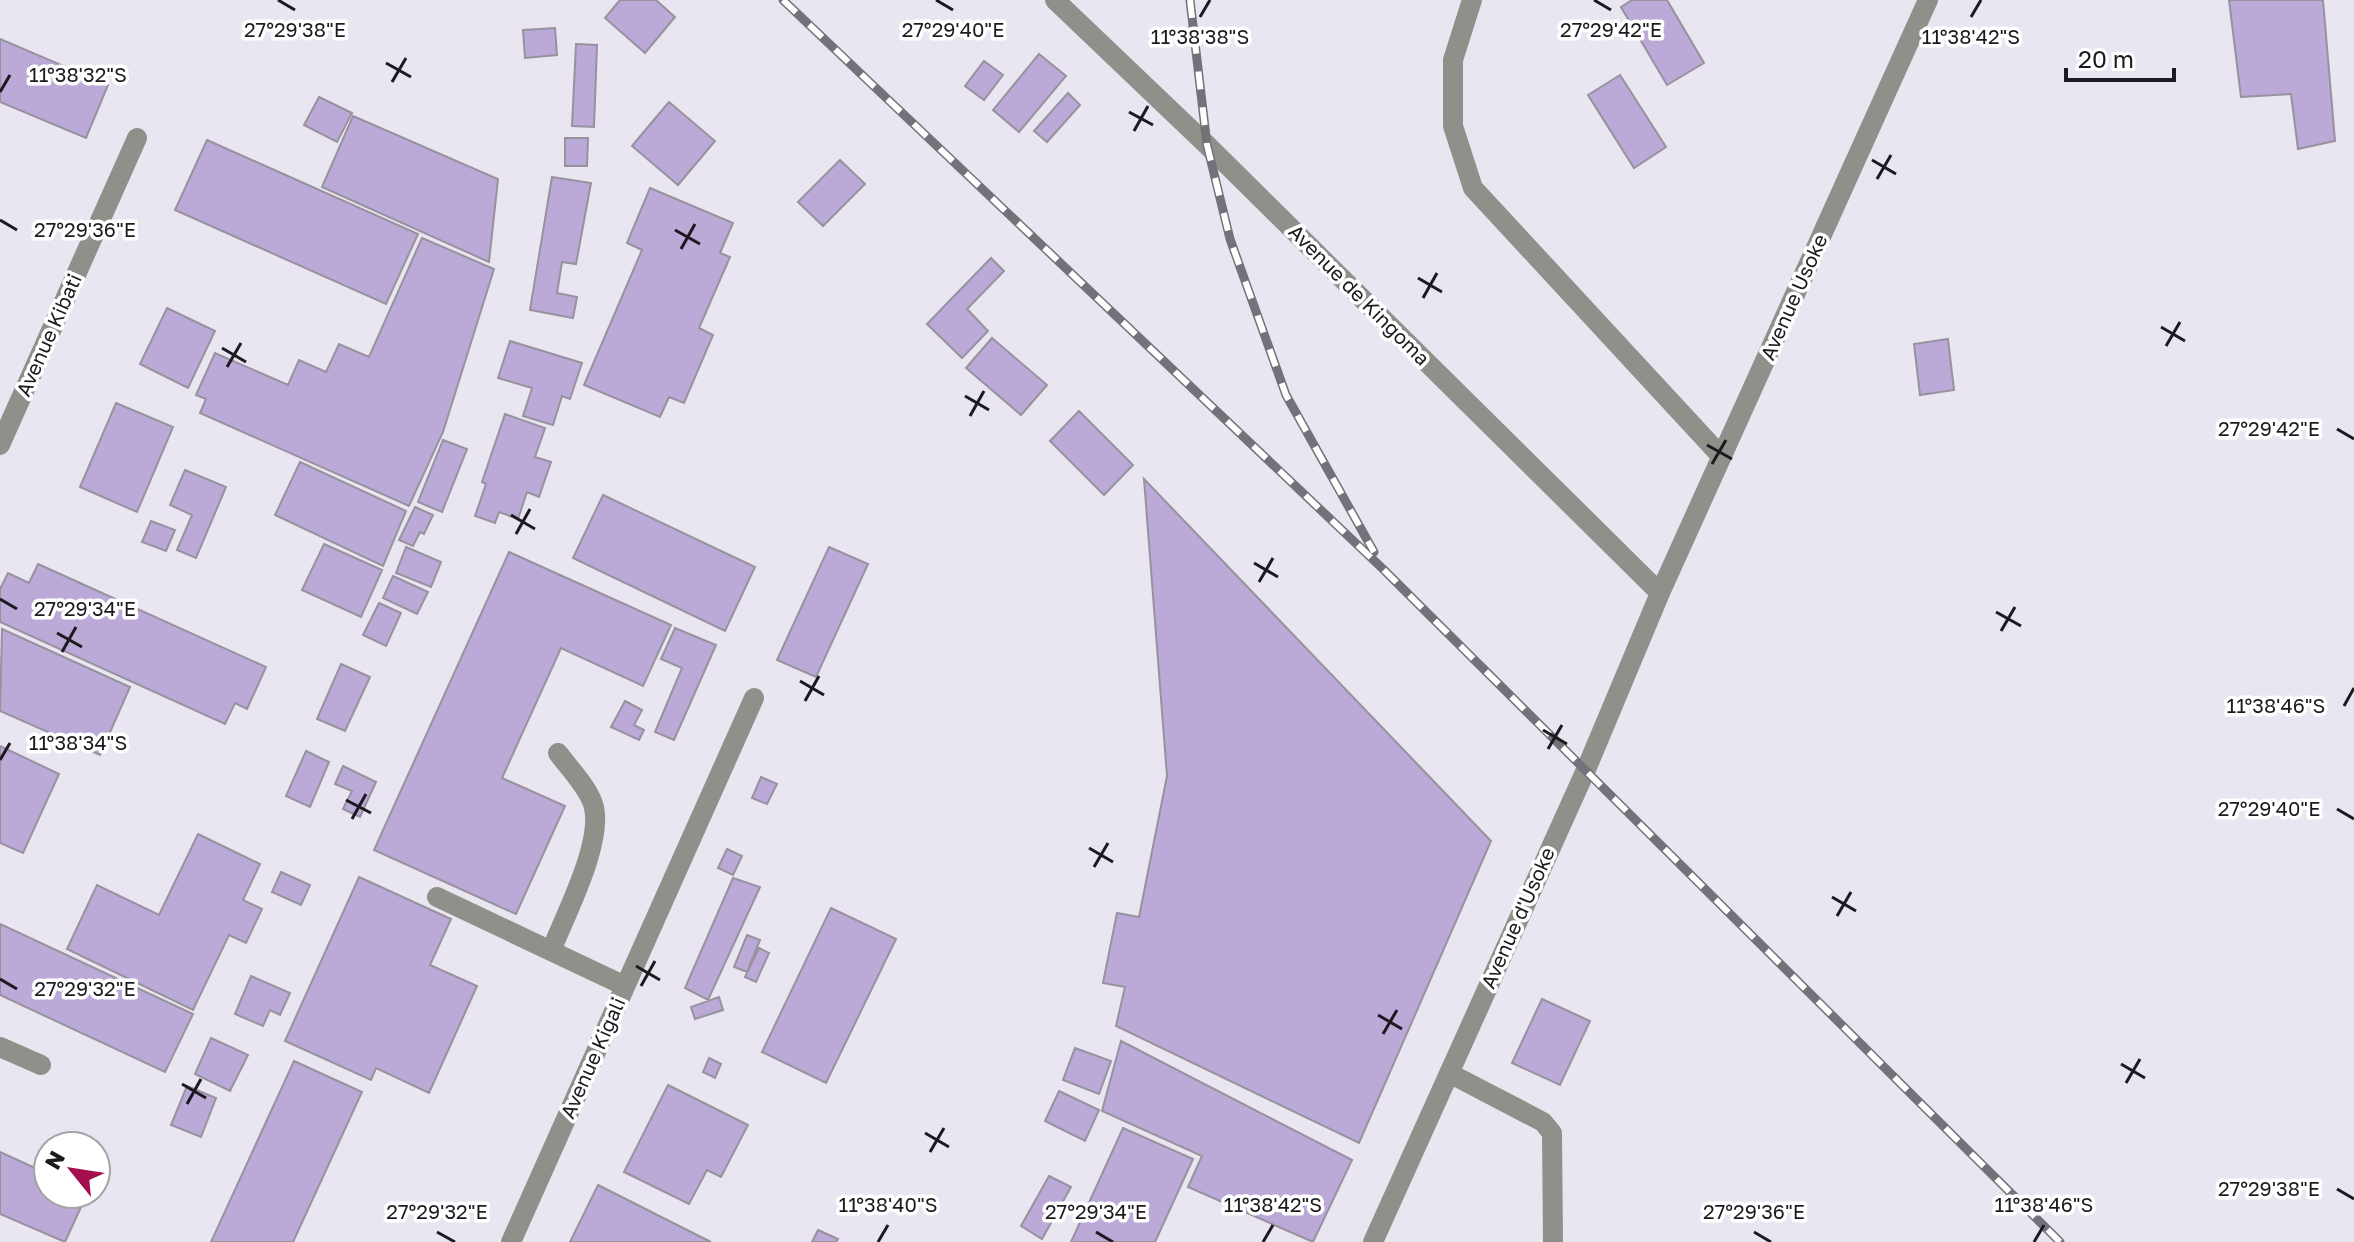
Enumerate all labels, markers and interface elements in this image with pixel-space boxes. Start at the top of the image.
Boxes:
text: 27°29'38"E [244,17,346,41]
text: 27°29'40"E [902,17,1004,41]
text: 27°29'42"E [1560,17,1662,41]
text: 11°38'38"S [1151,24,1249,48]
text: 11°38'42"S [1922,24,2020,48]
scale bar [2066,32,2174,82]
text: 20 m [2078,44,2134,73]
text: 11°38'32"S [29,62,127,86]
text: 27°29'36"E [34,217,136,241]
street label: Avenue de Kingoma [1284,219,1435,370]
street label: Avenue Usoke [1755,230,1832,363]
street label: Avenue Kibati [10,270,86,400]
text: 27°29'42"E [2218,416,2320,440]
text: 27°29'34"E [34,596,136,620]
text: 11°38'46"S [2227,693,2325,717]
text: 11°38'34"S [29,730,127,754]
text: 27°29'40"E [2218,796,2320,820]
street label: Avenue d'Usoke [1475,843,1559,992]
text: 27°29'32"E [34,976,136,1000]
street label: Avenue Kigali [555,993,630,1122]
north arrow [32,1130,112,1210]
text: N [38,1146,70,1174]
text: 27°29'38"E [2218,1176,2320,1200]
text: 11°38'40"S [838,1192,938,1216]
text: 11°38'42"S [1224,1192,1322,1216]
text: 11°38'46"S [1995,1192,2093,1216]
text: 27°29'32"E [386,1199,488,1223]
text: 27°29'34"E [1045,1199,1147,1223]
text: 27°29'36"E [1703,1199,1805,1223]

